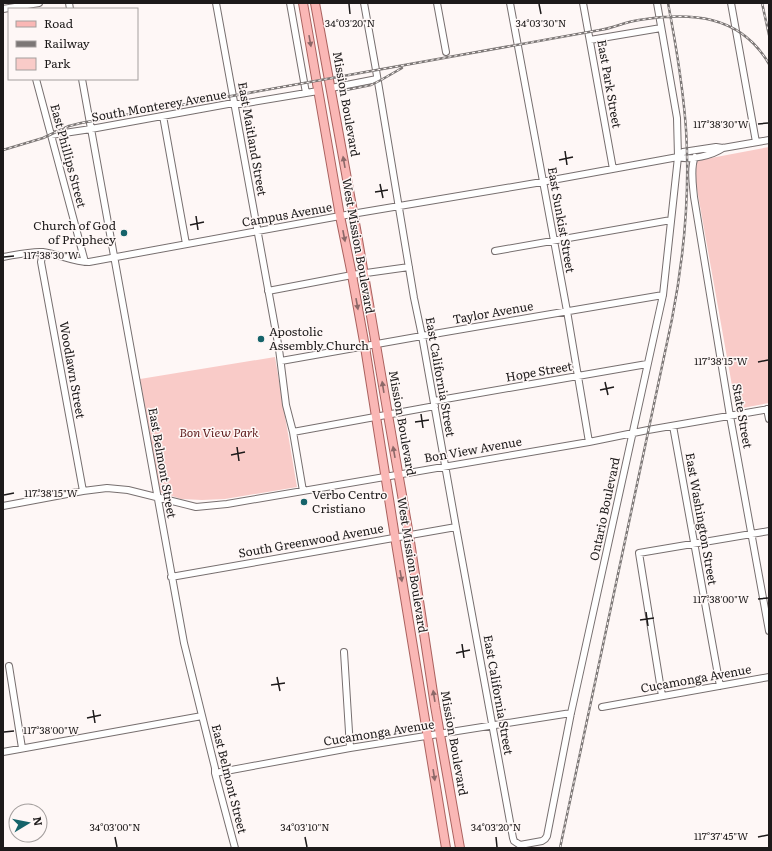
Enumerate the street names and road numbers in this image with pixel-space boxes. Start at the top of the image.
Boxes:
street label: East Park Street [593,38,627,130]
street label: Mission Boulevard [329,50,365,159]
street label: East Maitland Street [234,80,272,197]
street label: South Monterey Avenue [90,84,228,126]
street label: East Phillips Street [46,102,92,210]
street label: East Sunkist Street [544,165,580,274]
street label: West Mission Boulevard [338,177,380,316]
street label: Campus Avenue [240,197,333,231]
street label: Taylor Avenue [451,296,534,328]
street label: East California Street [422,315,460,438]
street label: Woodlawn Street [56,320,90,420]
street label: Hope Street [504,356,574,386]
street label: Mission Boulevard [385,369,421,478]
street label: State Street [728,382,758,450]
street label: East Belmont Street [144,406,182,520]
street label: Bon View Avenue [423,432,523,466]
street label: East Washington Street [681,451,723,587]
street label: Ontario Boulevard [584,455,624,562]
street label: West Mission Boulevard [393,496,433,635]
street label: South Greenwood Avenue [237,518,385,562]
street label: East California Street [480,633,518,756]
street label: Cucamonga Avenue [639,659,753,697]
street label: Mission Boulevard [437,689,473,798]
street label: Cucamonga Avenue [322,714,436,750]
street label: East Belmont Street [208,722,252,835]

